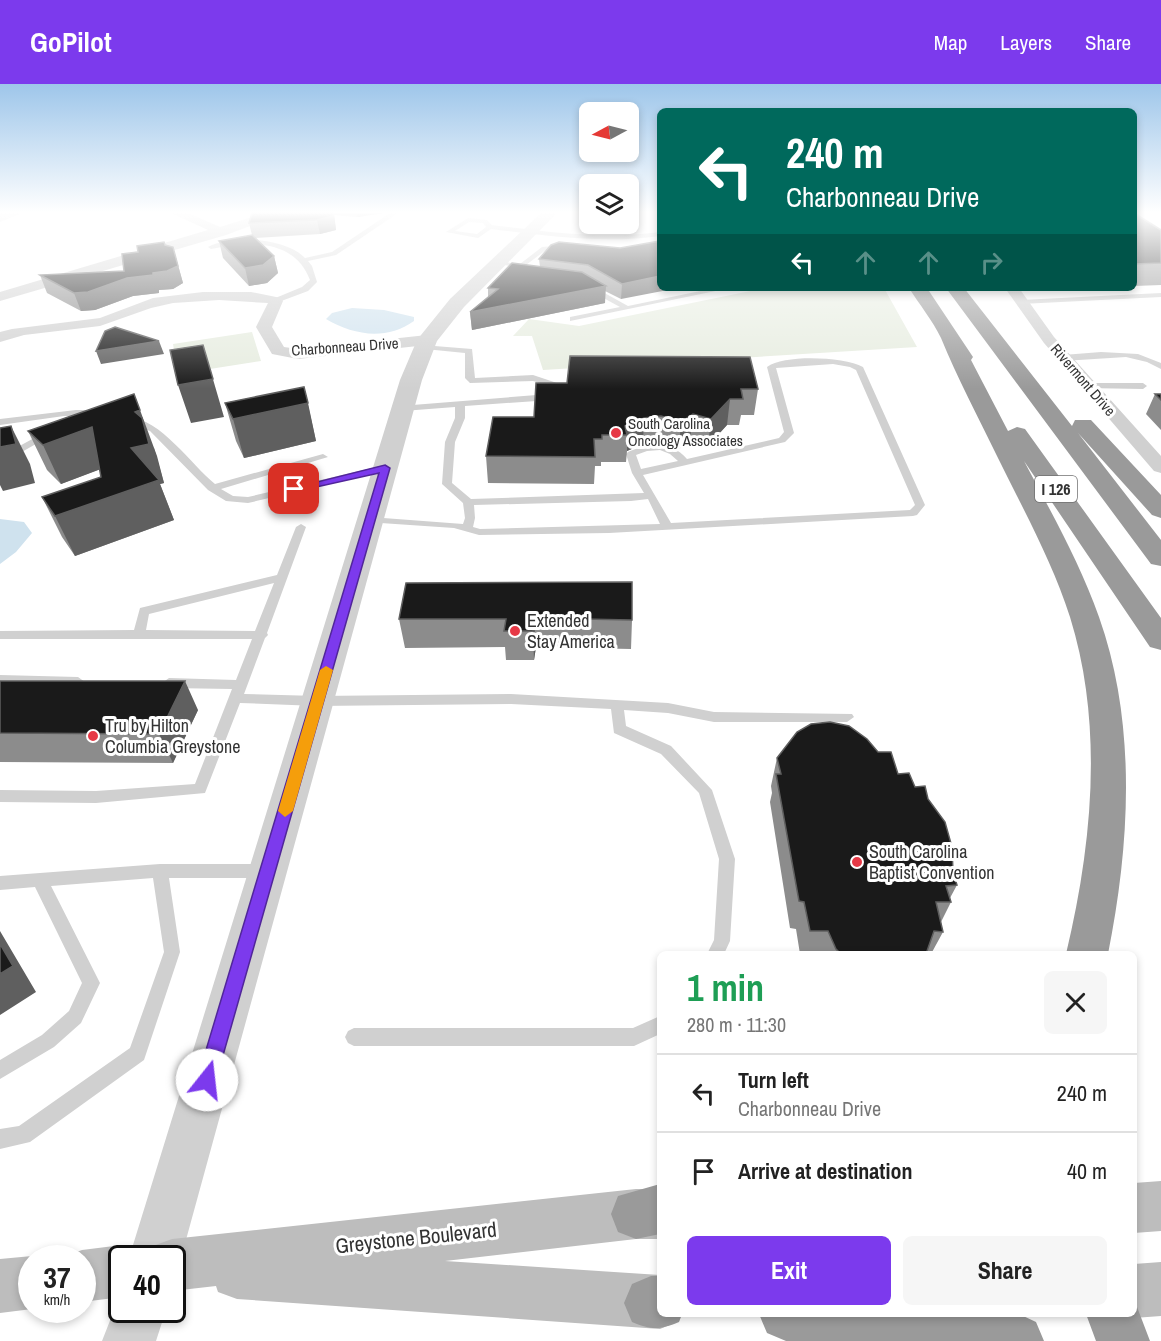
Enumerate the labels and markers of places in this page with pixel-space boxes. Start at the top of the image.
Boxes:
place label: South Carolina Oncology Associates [628,413,743,451]
marker: South Carolina Oncology Associates [609,426,623,440]
pin [268,463,319,514]
place label: Extended Stay America [527,608,615,654]
marker: Extended Stay America [508,624,522,638]
place label: Tru by Hilton Columbia Greystone [105,713,240,759]
marker: Tru by Hilton Columbia Greystone [86,729,100,743]
place label: South Carolina Baptist Convention [869,839,995,885]
marker: South Carolina Baptist Convention [850,855,864,869]

